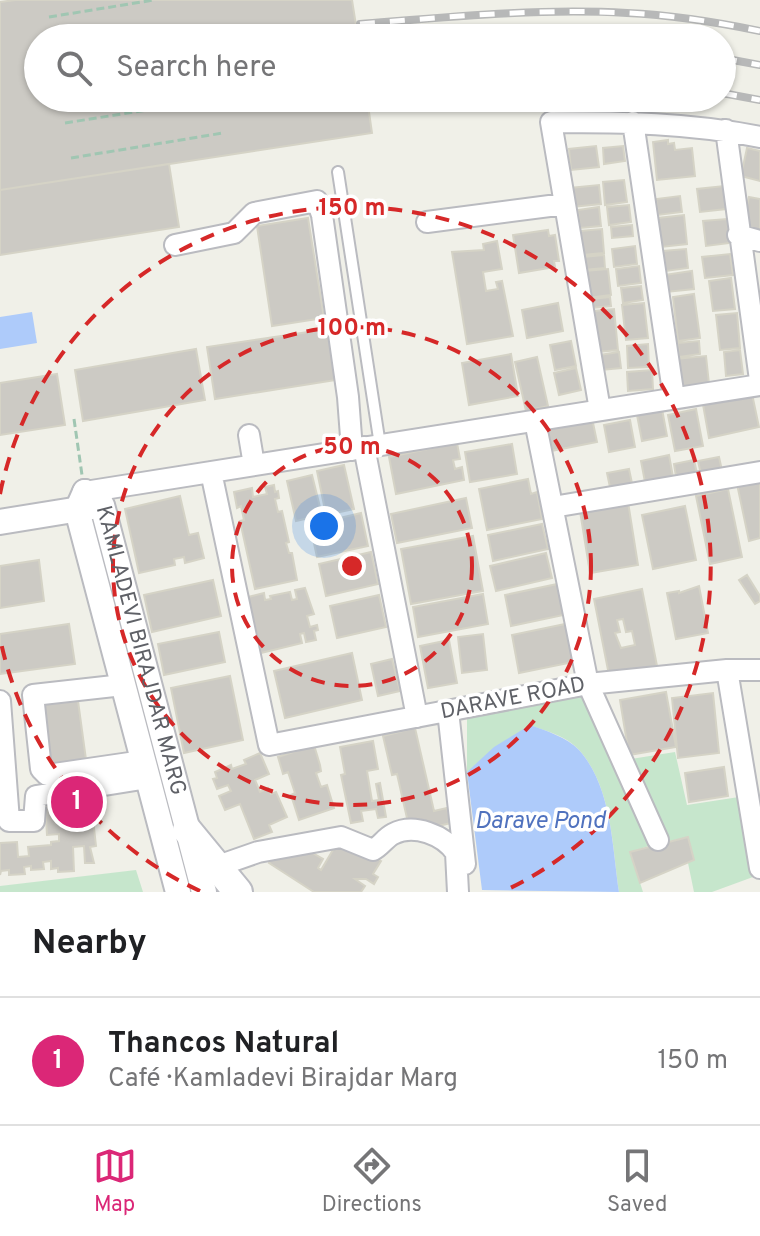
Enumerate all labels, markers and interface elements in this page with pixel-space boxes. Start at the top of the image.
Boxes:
search box [24,24,736,112]
icon: search [52,46,96,90]
text: Search here [116,50,276,87]
text: 150 m [318,194,386,224]
text: 100 m [318,314,386,344]
text: 50 m [323,433,381,463]
street label: KAMLADEVI BIRAJDAR MARG [89,503,191,798]
your location [304,506,344,546]
centre of rings [338,552,366,580]
street label: DARAVE ROAD [438,672,588,726]
pin: 1 [51,772,103,832]
water label: Darave Pond [475,807,607,837]
text: Nearby [32,923,147,966]
text: Thancos Natural [108,1026,339,1063]
text: 1 [53,1045,63,1078]
text: 150 m [657,1045,728,1078]
text: Café · Kamladevi Birajdar Marg [108,1063,458,1096]
tab: Map [93,1144,137,1219]
tab: Directions [322,1144,422,1219]
tab: Saved [607,1144,667,1219]

